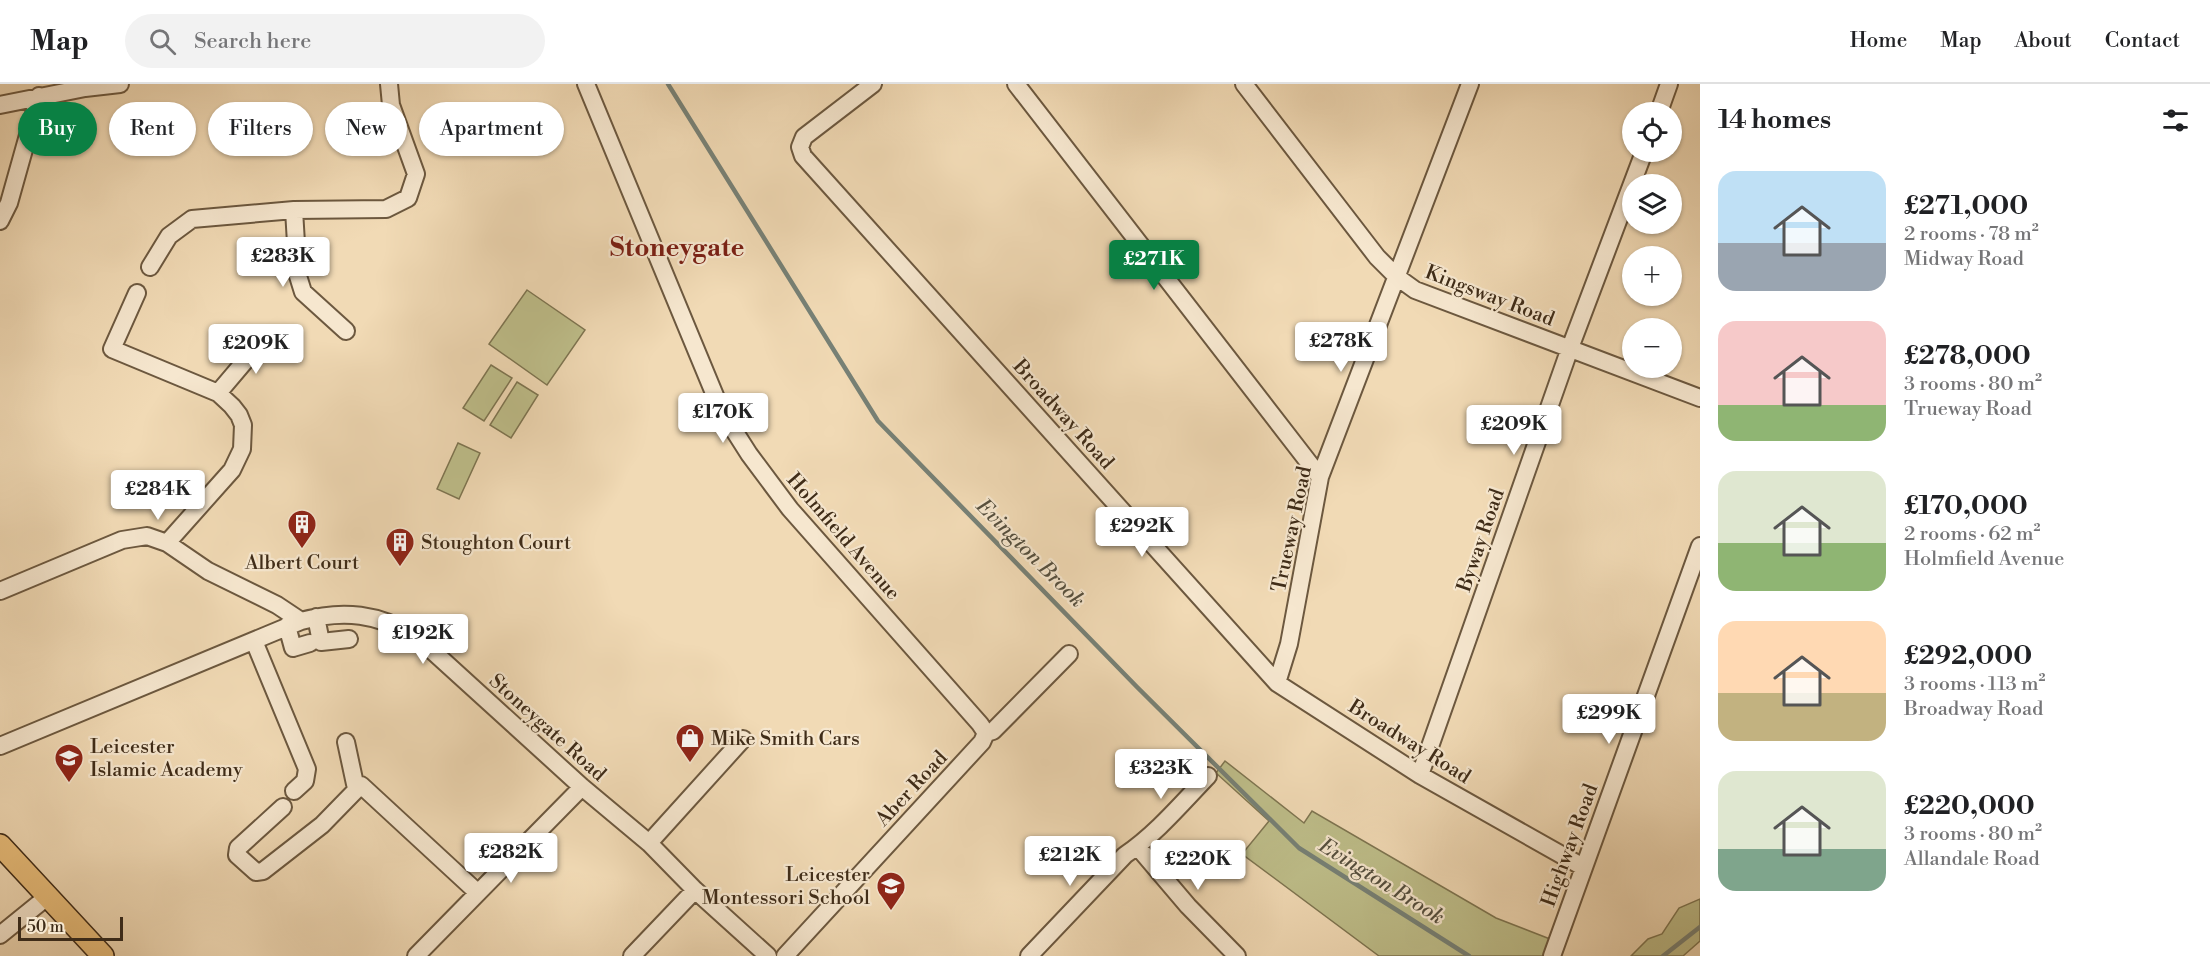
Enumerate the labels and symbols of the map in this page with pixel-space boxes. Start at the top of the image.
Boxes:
district label: Stoneygate [610,232,744,264]
pin: £283K [241,237,325,288]
pin: £271K [1112,240,1196,291]
street label: Kingsway Road [1421,260,1558,333]
pin: £278K [1299,322,1383,373]
pin: £209K [214,324,298,375]
street label: Broadway Road [1006,354,1119,476]
pin: £170K [681,393,765,444]
pin: £209K [1472,405,1556,456]
street label: Trueway Road [1267,463,1318,595]
street label: Holmfield Avenue [781,468,905,606]
pin: £284K [116,470,200,521]
street label: Byway Road [1452,485,1511,596]
water label: Evington Brook [970,493,1090,613]
pin: £292K [1100,507,1184,558]
building icon: Albert Court [286,508,318,550]
building icon: Stoughton Court [384,526,416,568]
place label: Stoughton Court [421,531,571,556]
place label: Albert Court [244,551,359,576]
pin: £192K [381,614,465,665]
street label: Stoneygate Road [483,669,611,788]
street label: Broadway Road [1343,694,1476,790]
pin: £299K [1567,694,1651,745]
shop icon: Mike Smith Cars [674,722,706,764]
place label: Mike Smith Cars [711,727,860,752]
place label: Leicester Islamic Academy [90,735,243,783]
school or university icon: Leicester Islamic Academy [53,742,85,784]
street label: Aber Road [870,746,954,833]
pin: £323K [1119,749,1203,800]
street label: Highway Road [1537,780,1604,910]
water label: Evington Brook [1313,832,1449,931]
pin: £282K [469,833,553,884]
pin: £212K [1028,836,1112,887]
pin: £220K [1156,840,1240,891]
place label: Leicester Montessori School [702,863,870,911]
school or university icon: Leicester Montessori School [875,870,907,912]
scale bar [18,914,123,942]

